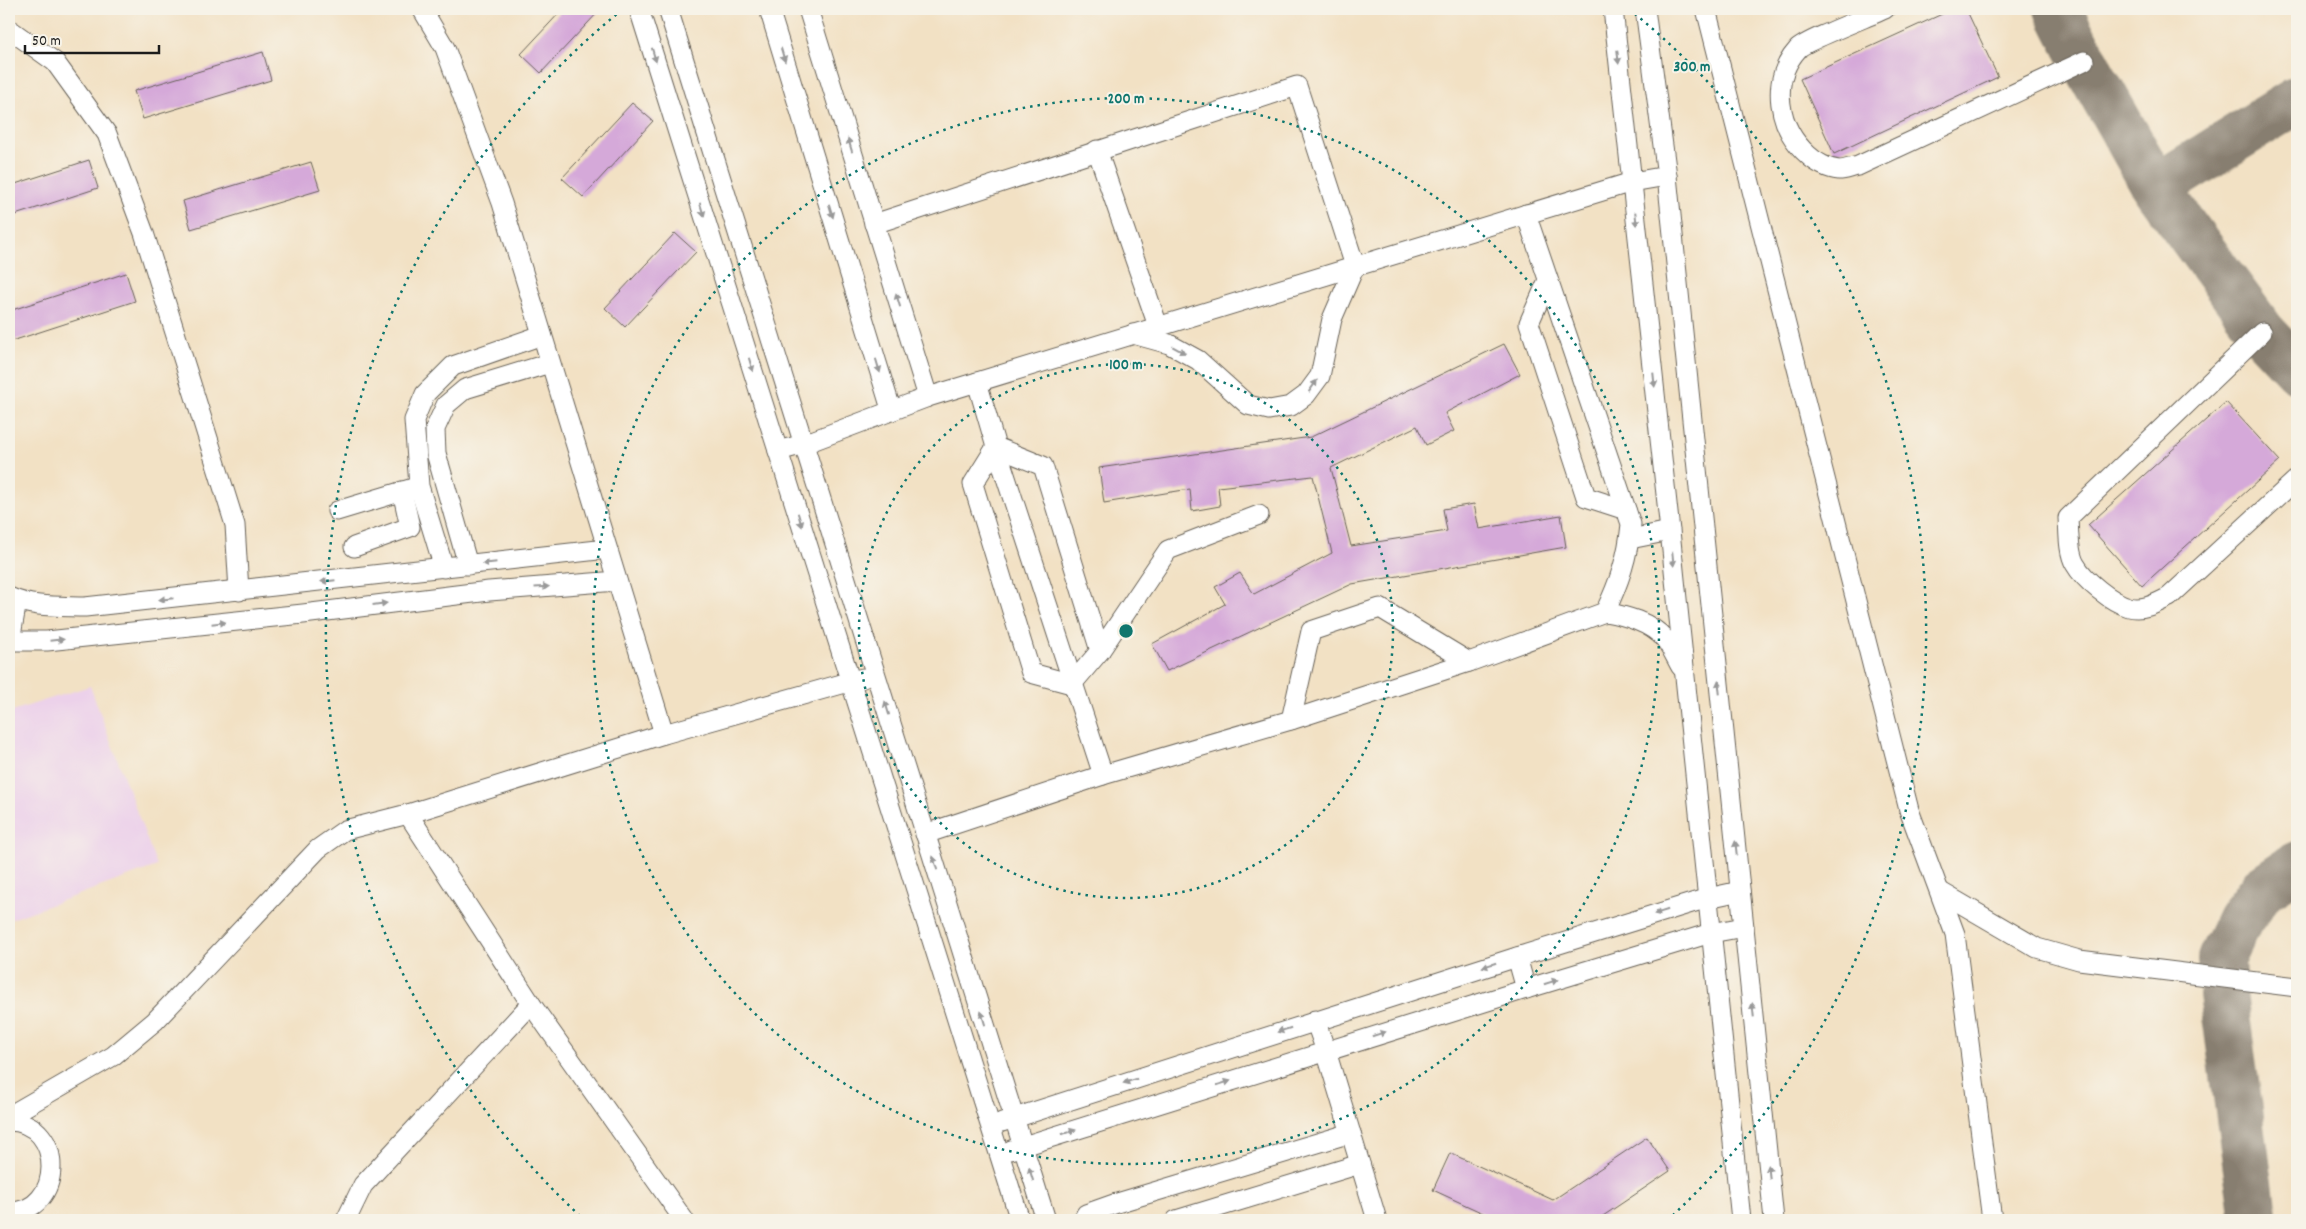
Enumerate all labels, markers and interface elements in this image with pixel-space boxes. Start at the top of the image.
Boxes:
scale bar [25,22,159,54]
text: 50 m [32,31,61,53]
one-way arrow [650,48,658,63]
one-way arrow [780,48,788,63]
one-way arrow [1614,50,1622,66]
text: 300 m [1674,57,1710,79]
text: 200 m [1108,89,1144,111]
one-way arrow [845,137,853,152]
one-way arrow [699,203,707,218]
one-way arrow [827,203,835,218]
one-way arrow [1632,211,1640,227]
one-way arrow [893,292,901,307]
one-way arrow [1172,346,1187,354]
text: 100 m [1109,355,1143,377]
one-way arrow [748,358,756,373]
one-way arrow [875,359,883,374]
one-way arrow [1650,373,1658,389]
one-way arrow [1308,379,1318,392]
one-way arrow [796,513,804,528]
one-way arrow [1669,552,1677,568]
one-way arrow [481,559,497,567]
one-way arrow [320,577,336,585]
one-way arrow [534,582,550,590]
one-way arrow [158,595,174,603]
one-way arrow [373,600,389,608]
one-way arrow [211,619,227,627]
centre of rings [1117,622,1135,640]
one-way arrow [50,636,66,644]
one-way arrow [1715,679,1723,695]
one-way arrow [882,700,890,715]
one-way arrow [1732,840,1740,856]
one-way arrow [930,856,938,871]
one-way arrow [1653,908,1668,916]
one-way arrow [1481,962,1496,970]
one-way arrow [1544,977,1559,985]
one-way arrow [1748,1002,1756,1018]
one-way arrow [979,1011,986,1026]
one-way arrow [1276,1026,1291,1034]
one-way arrow [1372,1030,1387,1038]
one-way arrow [1122,1077,1137,1085]
one-way arrow [1217,1078,1232,1086]
one-way arrow [1062,1127,1077,1135]
one-way arrow [1765,1163,1773,1179]
one-way arrow [1027,1166,1035,1181]

